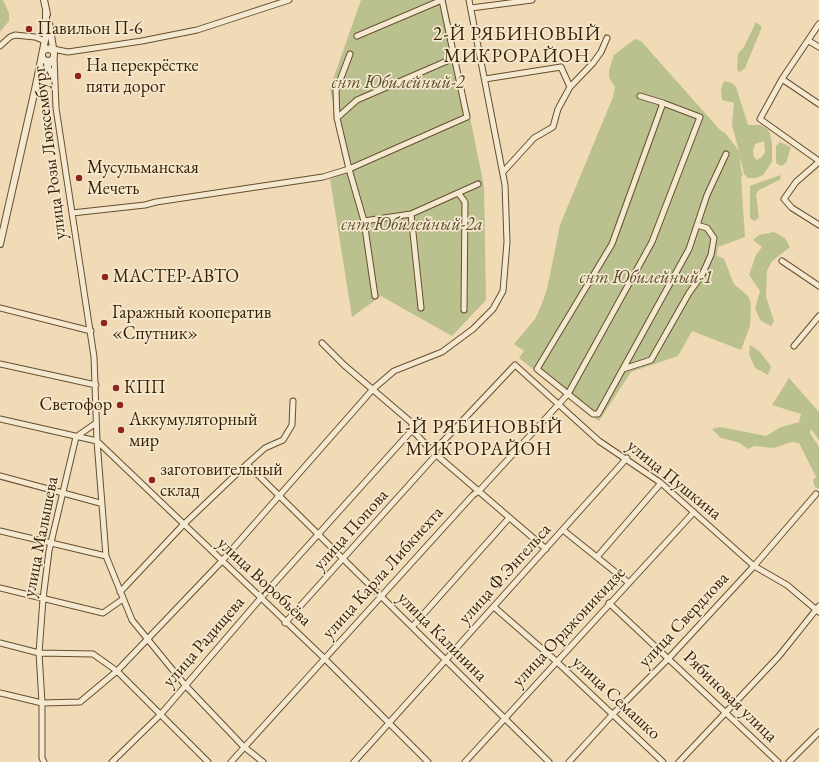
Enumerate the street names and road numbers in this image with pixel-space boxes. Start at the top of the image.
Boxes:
street label: улица Розы Люксембург [29,65,71,241]
street label: улица Пушкина [622,435,726,525]
street label: улица Малышева [19,475,63,599]
street label: улица Попова [309,485,393,575]
street label: улица Карла Либкнехта [318,502,448,644]
street label: улица Ф.Энгельса [454,519,556,629]
street label: улица Воробьёва [212,533,316,631]
street label: улица Орджоникидзе [508,562,630,692]
street label: улица Свердлова [634,568,734,672]
street label: улица Калинина [393,588,491,686]
street label: улица Радищева [159,592,249,692]
street label: Рябиновая улица [679,647,781,747]
street label: улица Семашко [567,651,665,745]

